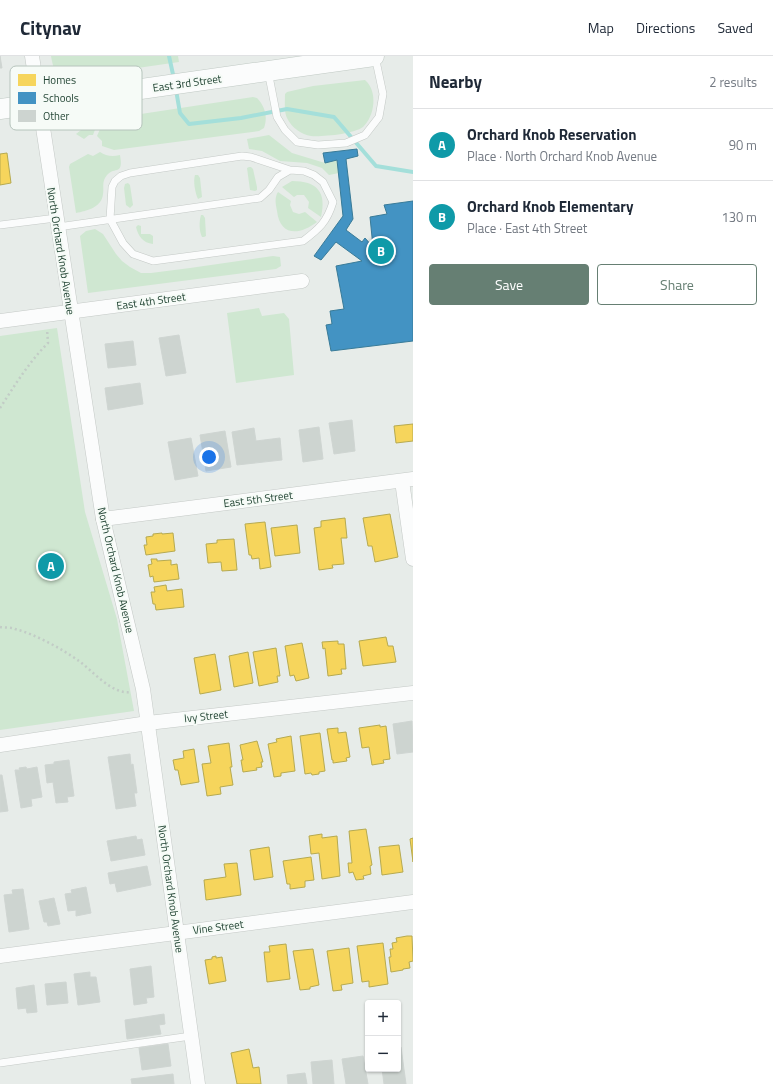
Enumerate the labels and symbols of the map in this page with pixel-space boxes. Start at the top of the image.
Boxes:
legend [10,66,142,130]
street label: East 3rd Street [152,70,223,96]
text: Homes [43,72,76,88]
text: Schools [43,90,79,106]
text: Other [43,108,70,124]
street label: North Orchard Knob Avenue [43,186,79,316]
pin: B [368,236,394,266]
street label: East 4th Street [115,288,187,314]
your location [199,447,219,467]
street label: East 5th Street [222,487,294,511]
street label: North Orchard Knob Avenue [94,505,138,635]
pin: A [38,551,64,581]
street label: Ivy Street [183,706,229,726]
street label: North Orchard Knob Avenue [154,824,188,954]
street label: Vine Street [192,916,244,938]

